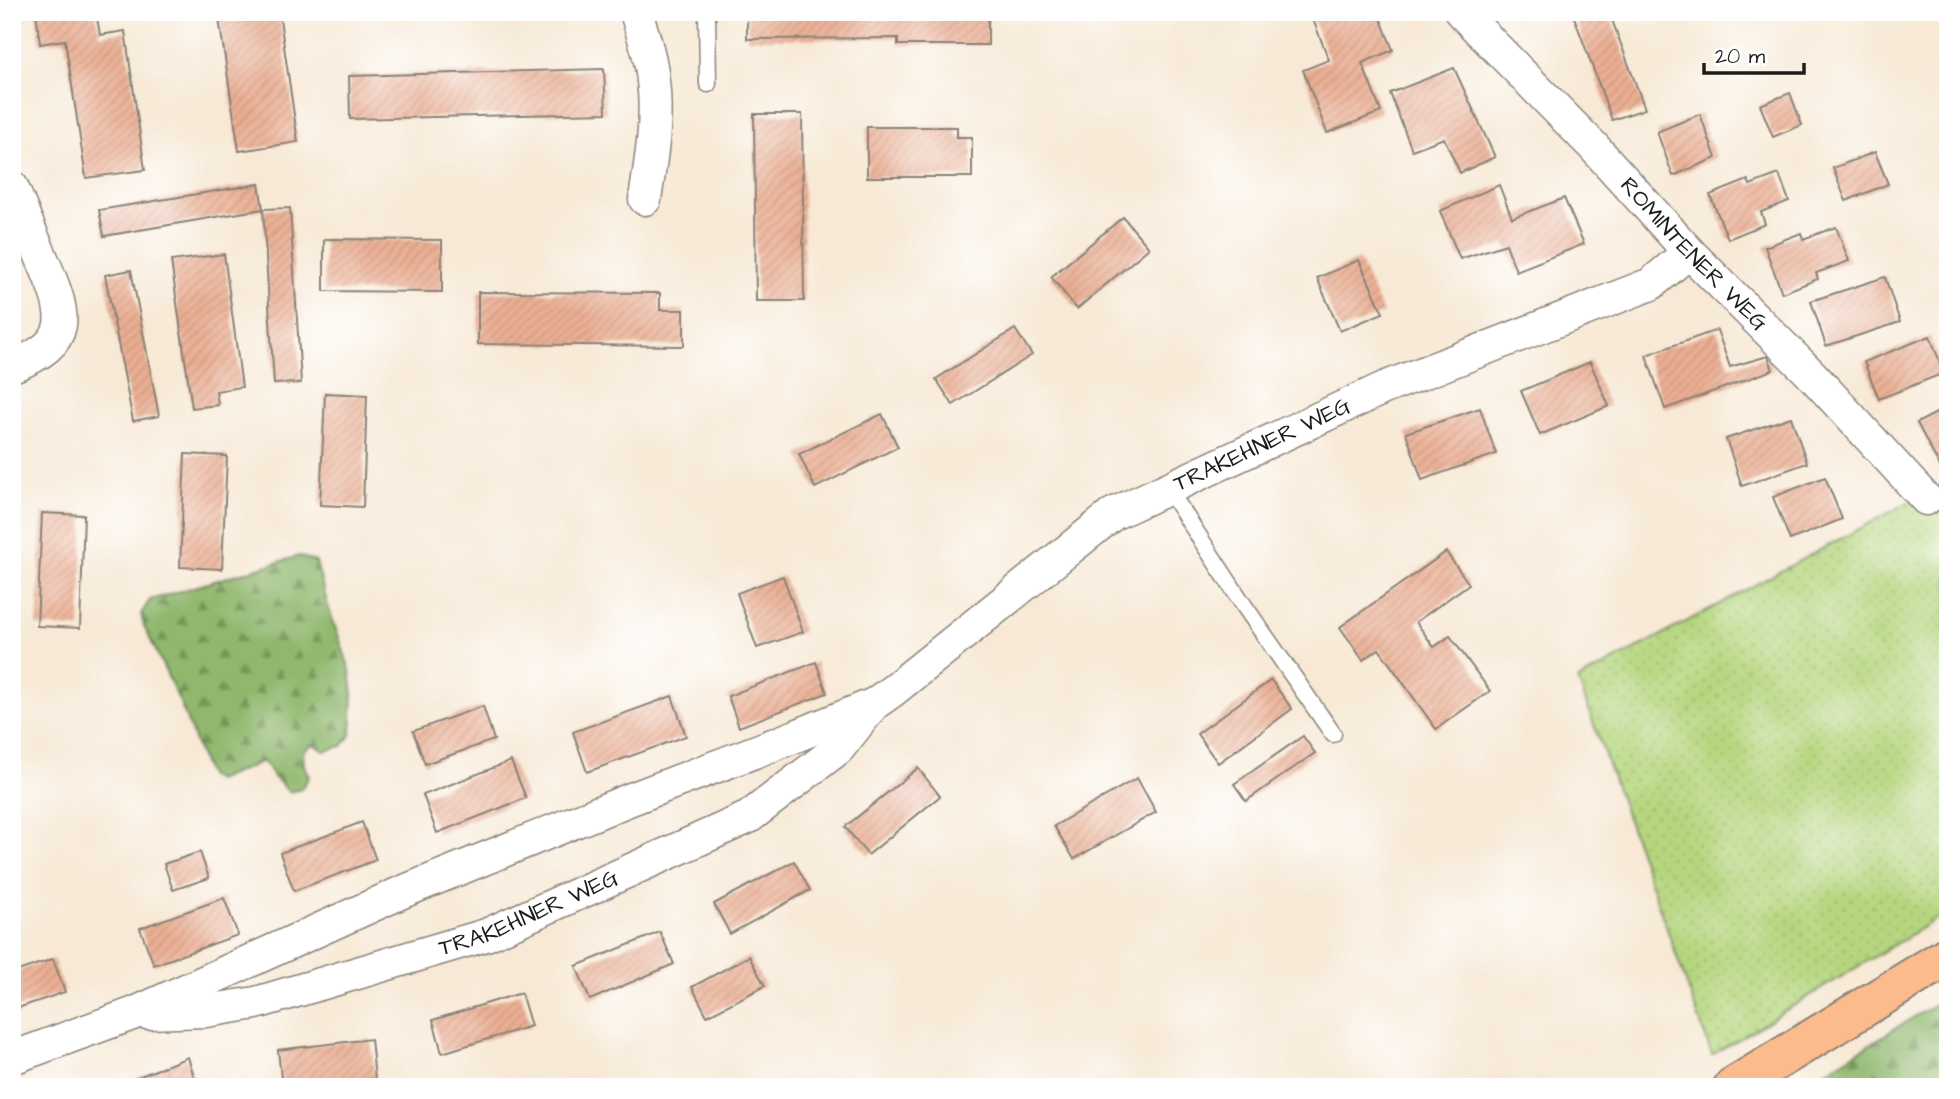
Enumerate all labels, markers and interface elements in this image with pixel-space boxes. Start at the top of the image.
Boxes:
scale bar [1704,32,1804,76]
text: 20 m [1715,42,1766,71]
street label: ROMINTENER WEG [1613,170,1775,338]
street label: TRAKEHNER WEG [1168,390,1356,500]
street label: TRAKEHNER WEG [435,862,623,964]

